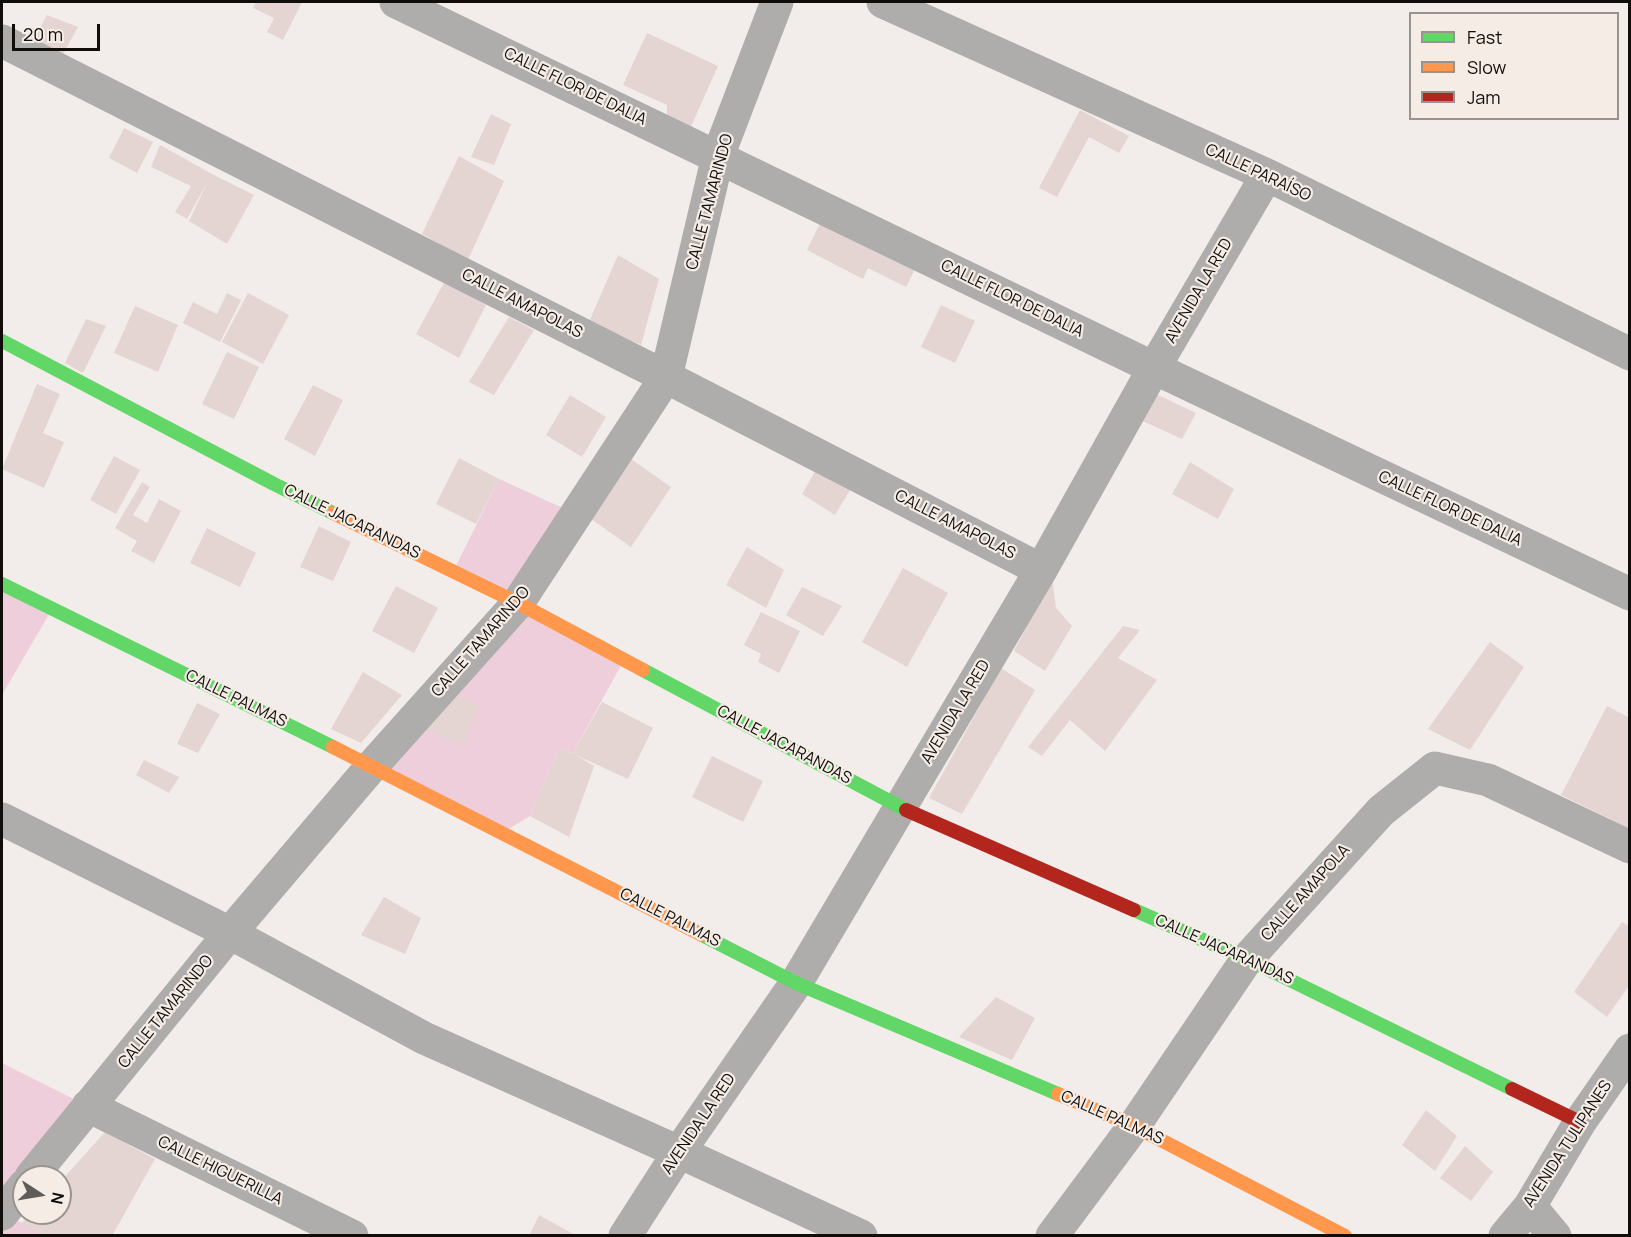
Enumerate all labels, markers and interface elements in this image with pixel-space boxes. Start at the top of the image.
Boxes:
scale bar [15,12,104,50]
legend [1409,12,1619,120]
text: 20 m [23,22,63,46]
text: Fast [1467,25,1502,49]
street label: CALLE FLOR DE DALIA [501,44,649,130]
text: Slow [1467,55,1506,79]
text: Jam [1467,85,1501,109]
street label: CALLE TAMARINDO [683,132,737,272]
street label: CALLE PARAÍSO [1202,140,1314,206]
street label: AVENIDA LA RED [1161,235,1237,347]
street label: CALLE FLOR DE DALIA [938,256,1086,342]
street label: CALLE AMAPOLAS [459,265,585,343]
street label: CALLE FLOR DE DALIA [1375,467,1525,551]
street label: CALLE JACARANDAS [281,481,423,563]
street label: CALLE AMAPOLAS [892,486,1018,564]
street label: CALLE TAMARINDO [428,583,534,701]
street label: AVENIDA LA RED [917,657,995,767]
street label: CALLE PALMAS [182,666,290,732]
street label: CALLE JACARANDAS [714,701,854,789]
street label: CALLE AMAPOLA [1258,841,1354,945]
street label: CALLE PALMAS [617,884,723,952]
street label: CALLE JACARANDAS [1152,911,1296,989]
street label: CALLE TAMARINDO [114,952,218,1072]
street label: AVENIDA LA RED [658,1070,740,1178]
street label: AVENIDA TULIPANES [1520,1077,1616,1211]
street label: CALLE PALMAS [1058,1087,1166,1149]
street label: CALLE HIGUERILLA [154,1132,286,1210]
north arrow [12,1165,72,1225]
text: N [46,1190,70,1206]

